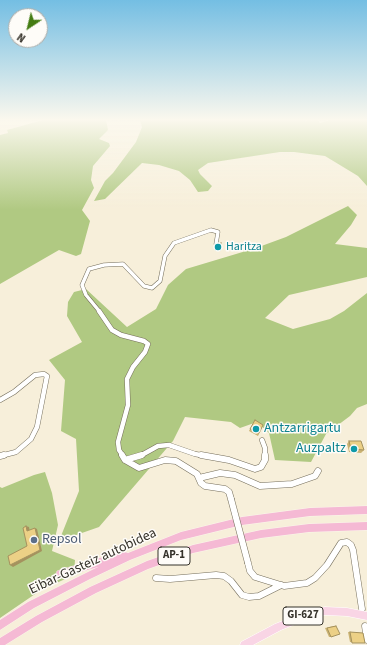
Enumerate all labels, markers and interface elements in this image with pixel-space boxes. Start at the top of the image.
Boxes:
north arrow [8,8,48,48]
text: N [14,29,29,46]
place label: Haritza [226,240,262,254]
marker: Haritza [213,242,223,252]
place label: Antzarrigartu [264,421,341,437]
marker: Antzarrigartu [251,424,261,434]
place label: Auzpaltz [296,441,346,457]
marker: Auzpaltz [349,444,359,454]
street label: Eibar-Gasteiz autobidea [27,525,159,599]
place label: Repsol [42,532,82,548]
marker: Repsol [29,535,39,545]
road number: AP-1 [158,547,190,565]
road number: GI-627 [283,607,323,625]

